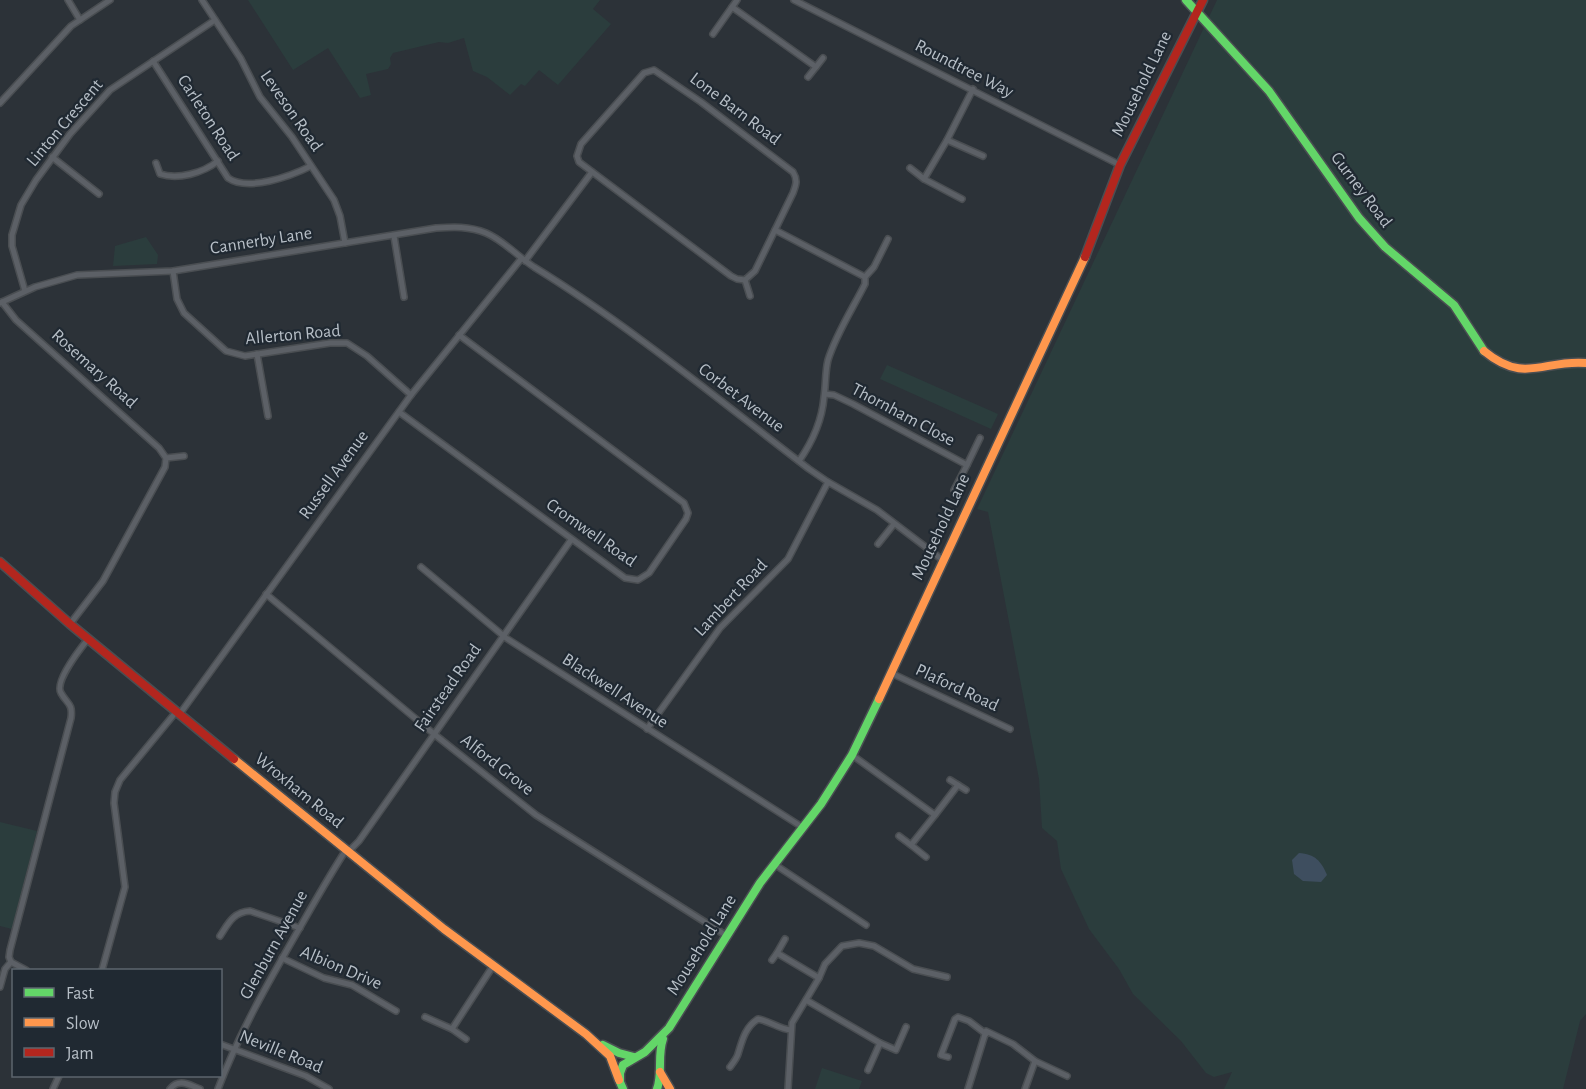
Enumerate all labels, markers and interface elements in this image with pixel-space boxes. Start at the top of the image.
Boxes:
street label: Mousehold Lane [1109,28,1175,140]
street label: Roundtree Way [912,37,1016,102]
street label: Leveson Road [257,67,325,155]
street label: Lone Barn Road [686,69,784,149]
street label: Carleton Road [174,72,242,164]
street label: Linton Crescent [24,76,107,170]
street label: Gurney Road [1327,149,1395,231]
street label: Cannerby Lane [209,224,313,258]
street label: Allerton Road [245,322,341,348]
street label: Rosemary Road [48,326,140,412]
street label: Corbet Avenue [695,360,787,436]
street label: Thornham Close [848,380,958,450]
street label: Russell Avenue [296,427,372,523]
street label: Mousehold Lane [909,471,973,583]
street label: Cromwell Road [543,495,639,571]
street label: Lambert Road [691,556,771,640]
street label: Fairstead Road [411,641,485,735]
street label: Blackwell Avenue [559,650,671,732]
street label: Plaford Road [913,661,1001,715]
street label: Alford Grove [457,731,537,799]
street label: Wroxham Road [251,750,347,832]
street label: Glenburn Avenue [237,888,311,1002]
street label: Mousehold Lane [664,891,740,999]
street label: Albion Drive [298,943,384,993]
legend [12,969,222,1077]
text: Fast [66,985,94,1003]
text: Slow [66,1015,99,1033]
street label: Neville Road [237,1027,325,1077]
text: Jam [66,1045,94,1063]

